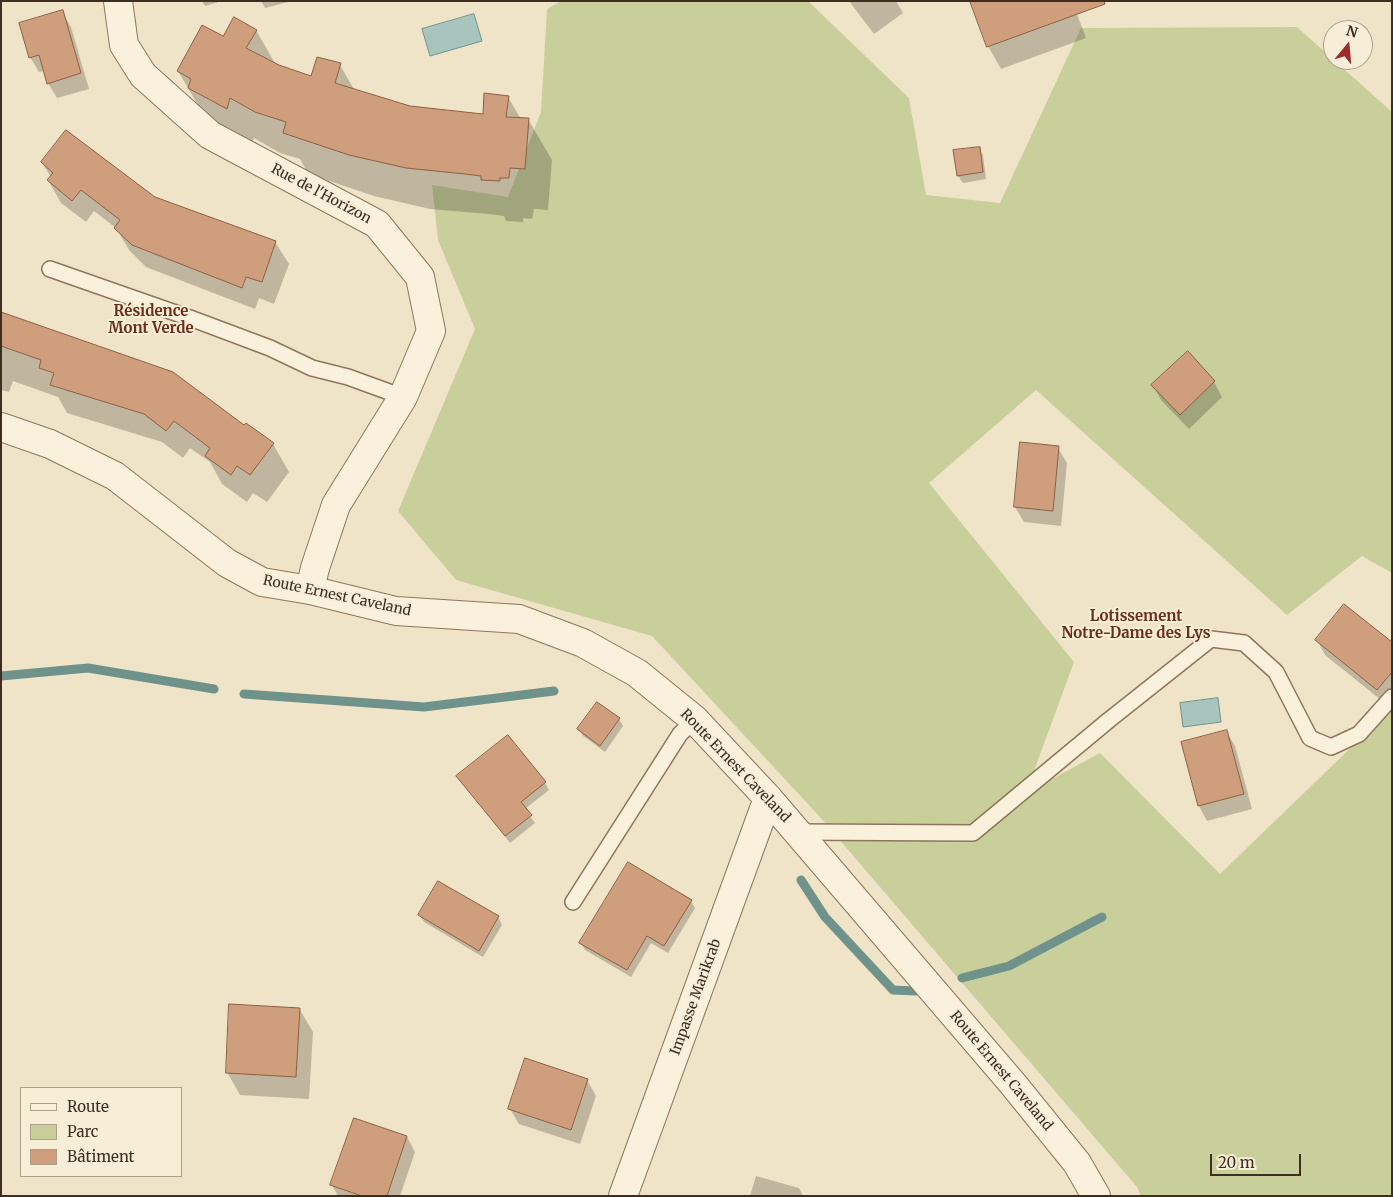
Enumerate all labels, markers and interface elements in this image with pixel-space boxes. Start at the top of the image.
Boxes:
north arrow [1323,20,1373,70]
text: N [1344,21,1360,42]
street label: Rue de l'Horizon [268,161,374,227]
district label: Résidence Mont Verde [108,303,194,338]
street label: Route Ernest Caveland [261,572,413,620]
district label: Lotissement Notre-Dame des Lys [1062,608,1210,643]
street label: Route Ernest Caveland [677,706,793,826]
street label: Impasse Marikrab [667,937,725,1057]
street label: Route Ernest Caveland [946,1008,1056,1134]
legend [20,1087,182,1177]
text: Route [67,1097,109,1116]
text: Parc [67,1122,98,1141]
scale bar [1213,1144,1304,1176]
text: Bâtiment [67,1147,134,1166]
text: 20 m [1218,1153,1255,1172]

